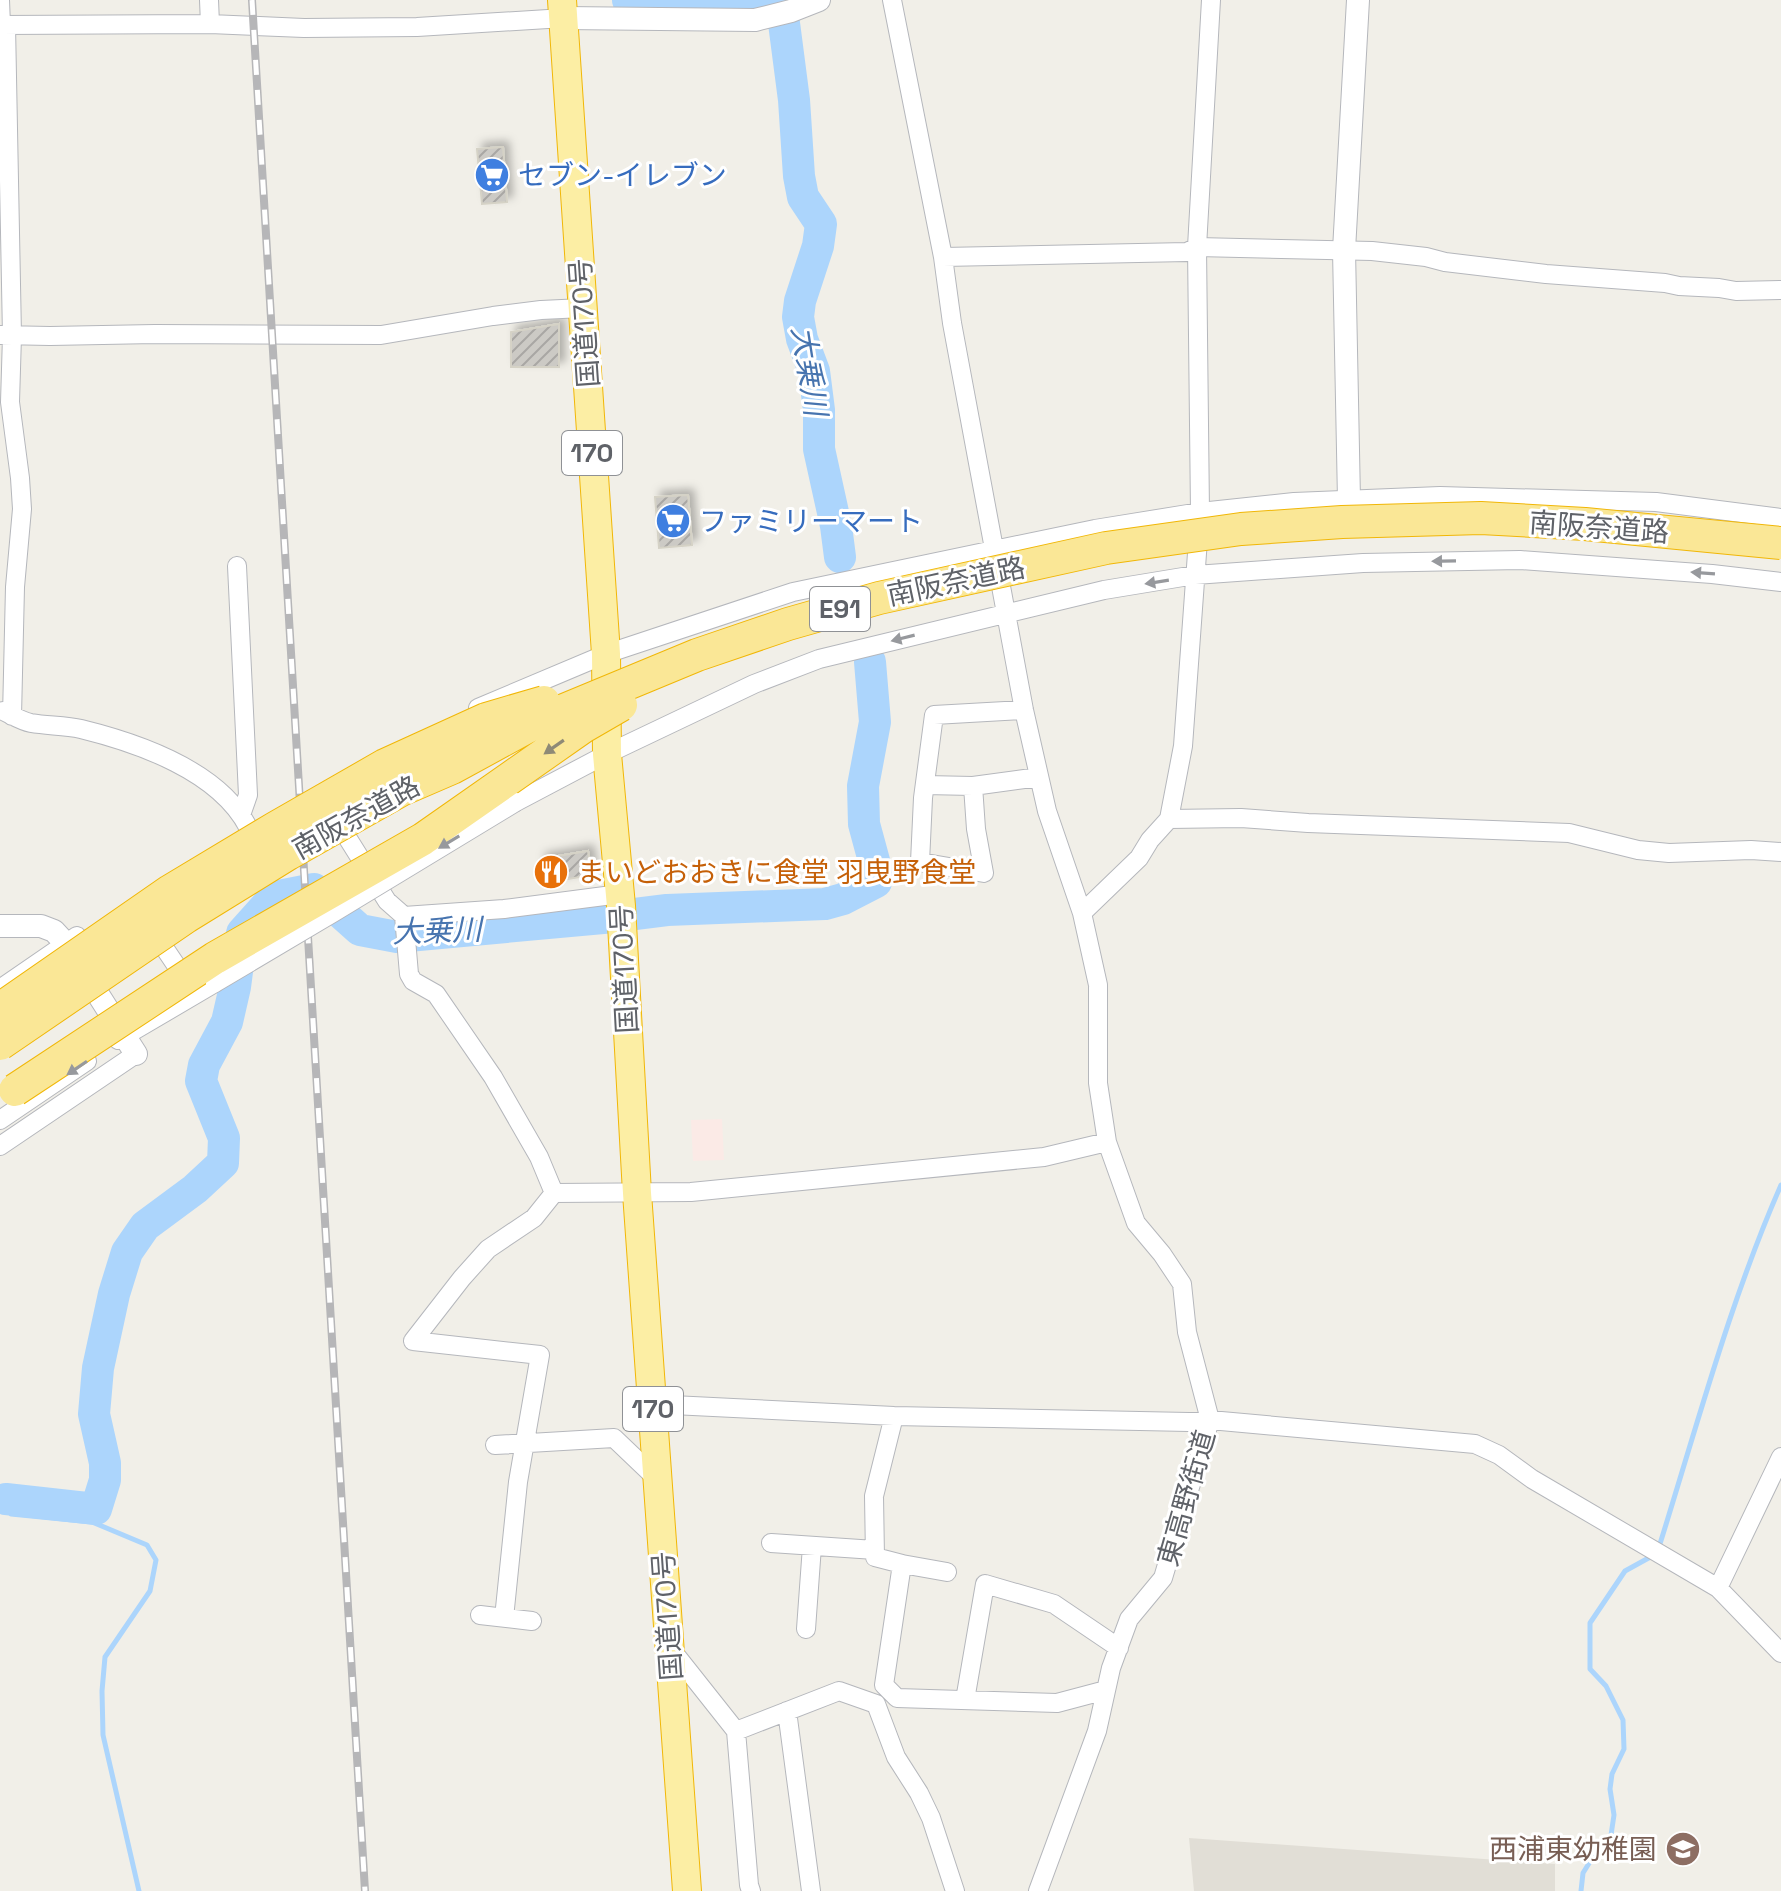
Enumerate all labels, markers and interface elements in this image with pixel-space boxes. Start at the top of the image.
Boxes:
supermarket icon: セブン-イレブン [473,156,511,194]
place label: セブン-イレブン [518,157,727,193]
street label: 国道170号 [562,257,606,389]
water label: 大乗川 [783,323,836,421]
road number: 170 [562,431,622,475]
supermarket icon: ファミリーマート [654,502,692,540]
place label: ファミリーマート [699,503,923,539]
street label: 南阪奈道路 [1528,504,1670,550]
street label: 南阪奈道路 [884,549,1028,613]
one-way arrow [1431,555,1456,568]
one-way arrow [1691,566,1716,579]
one-way arrow [1144,576,1169,588]
road number: E91 [810,587,870,631]
one-way arrow [891,633,916,645]
one-way arrow [544,738,564,754]
street label: 南阪奈道路 [286,767,426,867]
one-way arrow [438,835,460,849]
restaurant icon: まいどおおきに食堂 羽曳野食堂 [532,853,570,891]
place label: まいどおおきに食堂 羽曳野食堂 [577,854,976,890]
street label: 国道170号 [603,904,645,1034]
water label: 大乗川 [391,909,486,952]
one-way arrow [66,1060,88,1075]
road number: 170 [623,1387,683,1431]
street label: 東高野街道 [1149,1426,1223,1570]
street label: 国道170号 [645,1550,689,1682]
school or university icon: 西浦東幼稚園 [1664,1830,1702,1868]
place label: 西浦東幼稚園 [1489,1831,1657,1867]

